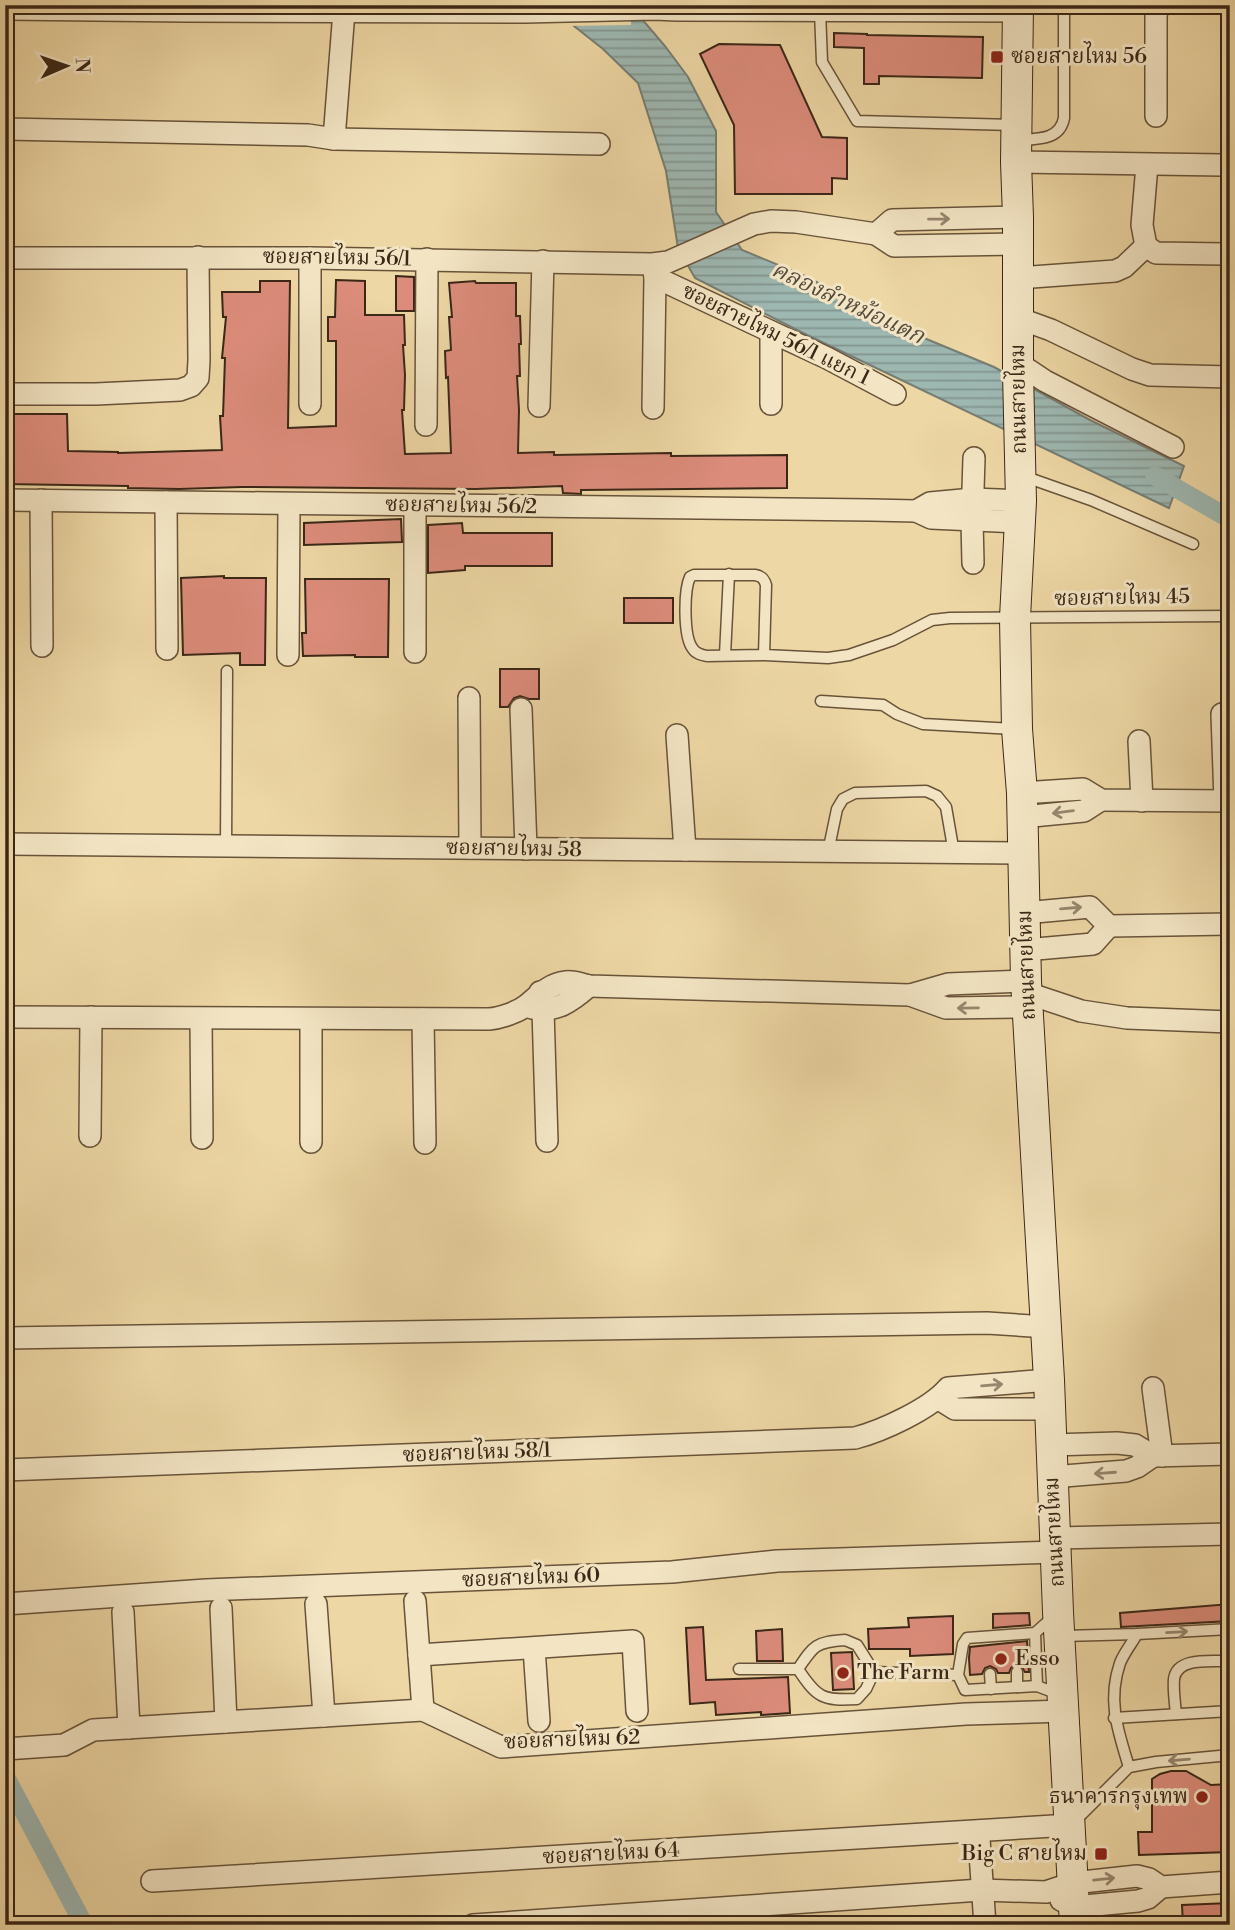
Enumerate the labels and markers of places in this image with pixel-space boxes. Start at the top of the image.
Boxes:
place label: ซอยสายไหม 56 [1011,41,1147,70]
marker: ซอยสายไหม 56 [989,49,1005,65]
place label: Esso [1015,1646,1060,1672]
marker: Esso [993,1651,1009,1667]
place label: The Farm [857,1660,950,1686]
marker: The Farm [835,1665,851,1681]
place label: ธนาคารกรุงเทพ [1049,1784,1188,1810]
marker: ธนาคารกรุงเทพ [1194,1789,1210,1805]
place label: Big C สายไหม [961,1838,1087,1867]
marker: Big C สายไหม [1093,1846,1109,1862]

